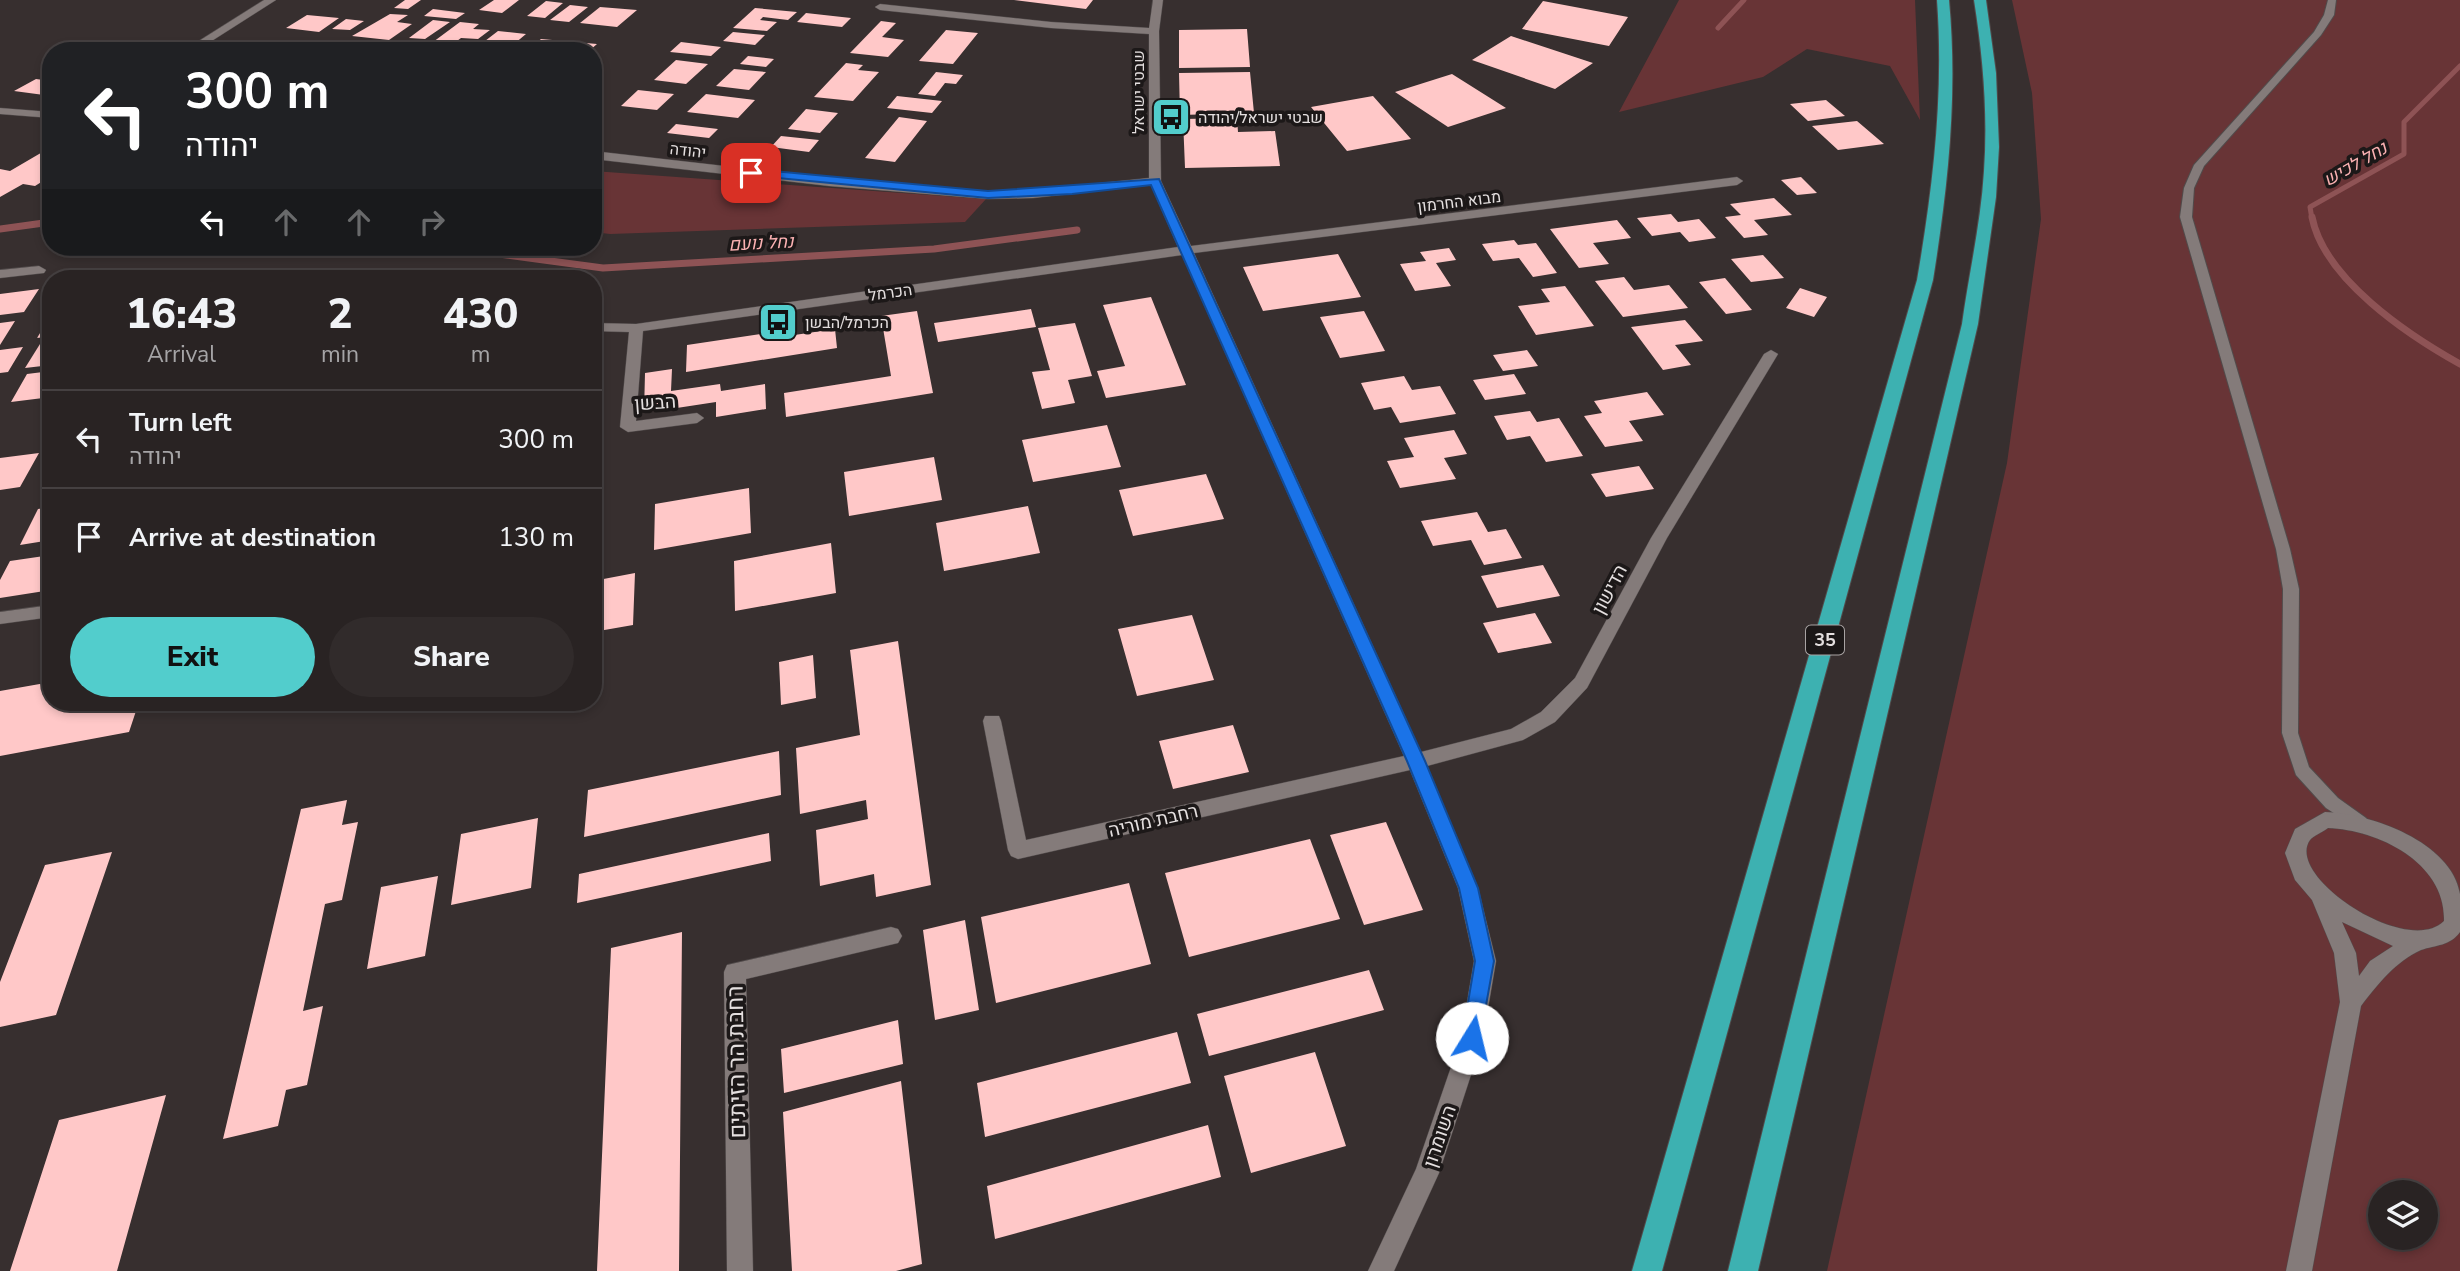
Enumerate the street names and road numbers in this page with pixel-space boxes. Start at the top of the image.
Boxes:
street label: שבטי ישראל [1128,50,1150,134]
street label: יהודה [668,138,707,164]
street label: מבוא החרמון [1416,186,1502,218]
street label: הכרמל [867,279,914,307]
street label: הבשן [633,389,677,417]
street label: הדישון [1586,560,1634,619]
road number: 35 [1806,626,1844,654]
street label: רחבת מוריה [1106,798,1201,844]
street label: רחבת הר הזיתים [720,985,753,1139]
street label: השומרון [1417,1102,1463,1171]

